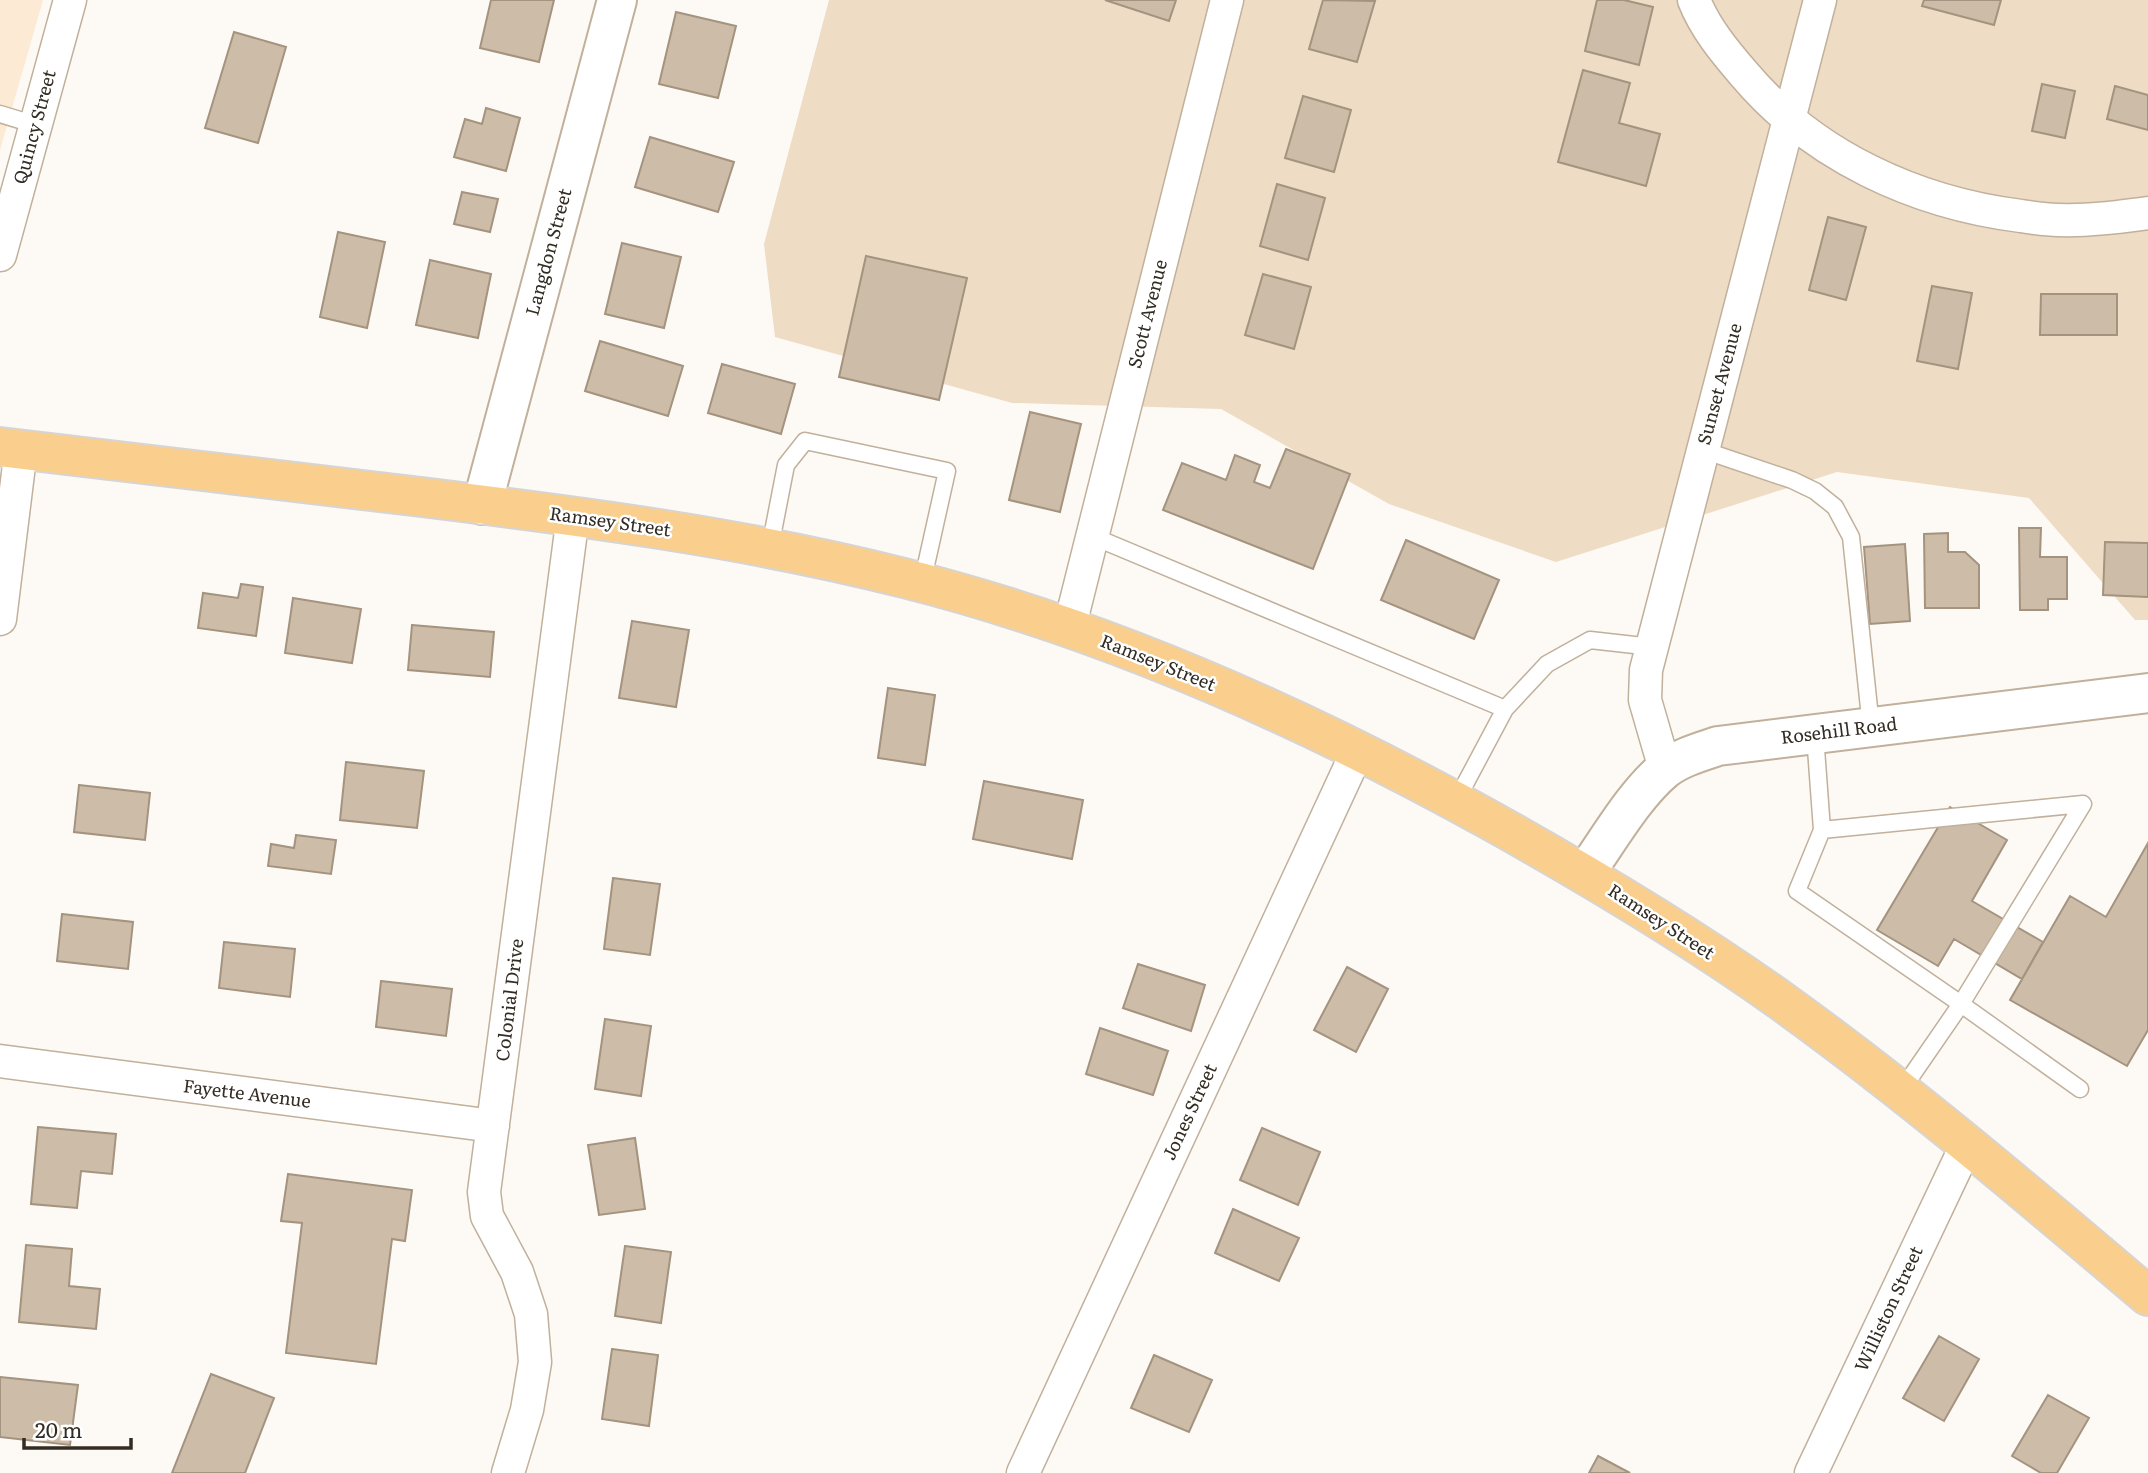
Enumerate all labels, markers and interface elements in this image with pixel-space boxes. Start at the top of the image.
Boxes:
street label: Quincy Street [5,66,62,187]
street label: Langdon Street [518,184,578,318]
street label: Scott Avenue [1120,256,1173,371]
street label: Sunset Avenue [1689,320,1748,447]
street label: Ramsey Street [548,499,673,542]
street label: Ramsey Street [1097,626,1221,697]
street label: Rosehill Road [1779,709,1899,750]
street label: Ramsey Street [1603,876,1721,966]
street label: Colonial Drive [488,937,529,1063]
street label: Jones Street [1154,1058,1223,1164]
street label: Fayette Avenue [182,1071,313,1114]
street label: Williston Street [1847,1240,1929,1376]
scale bar [24,1406,131,1450]
text: 20 m [35,1413,82,1444]

